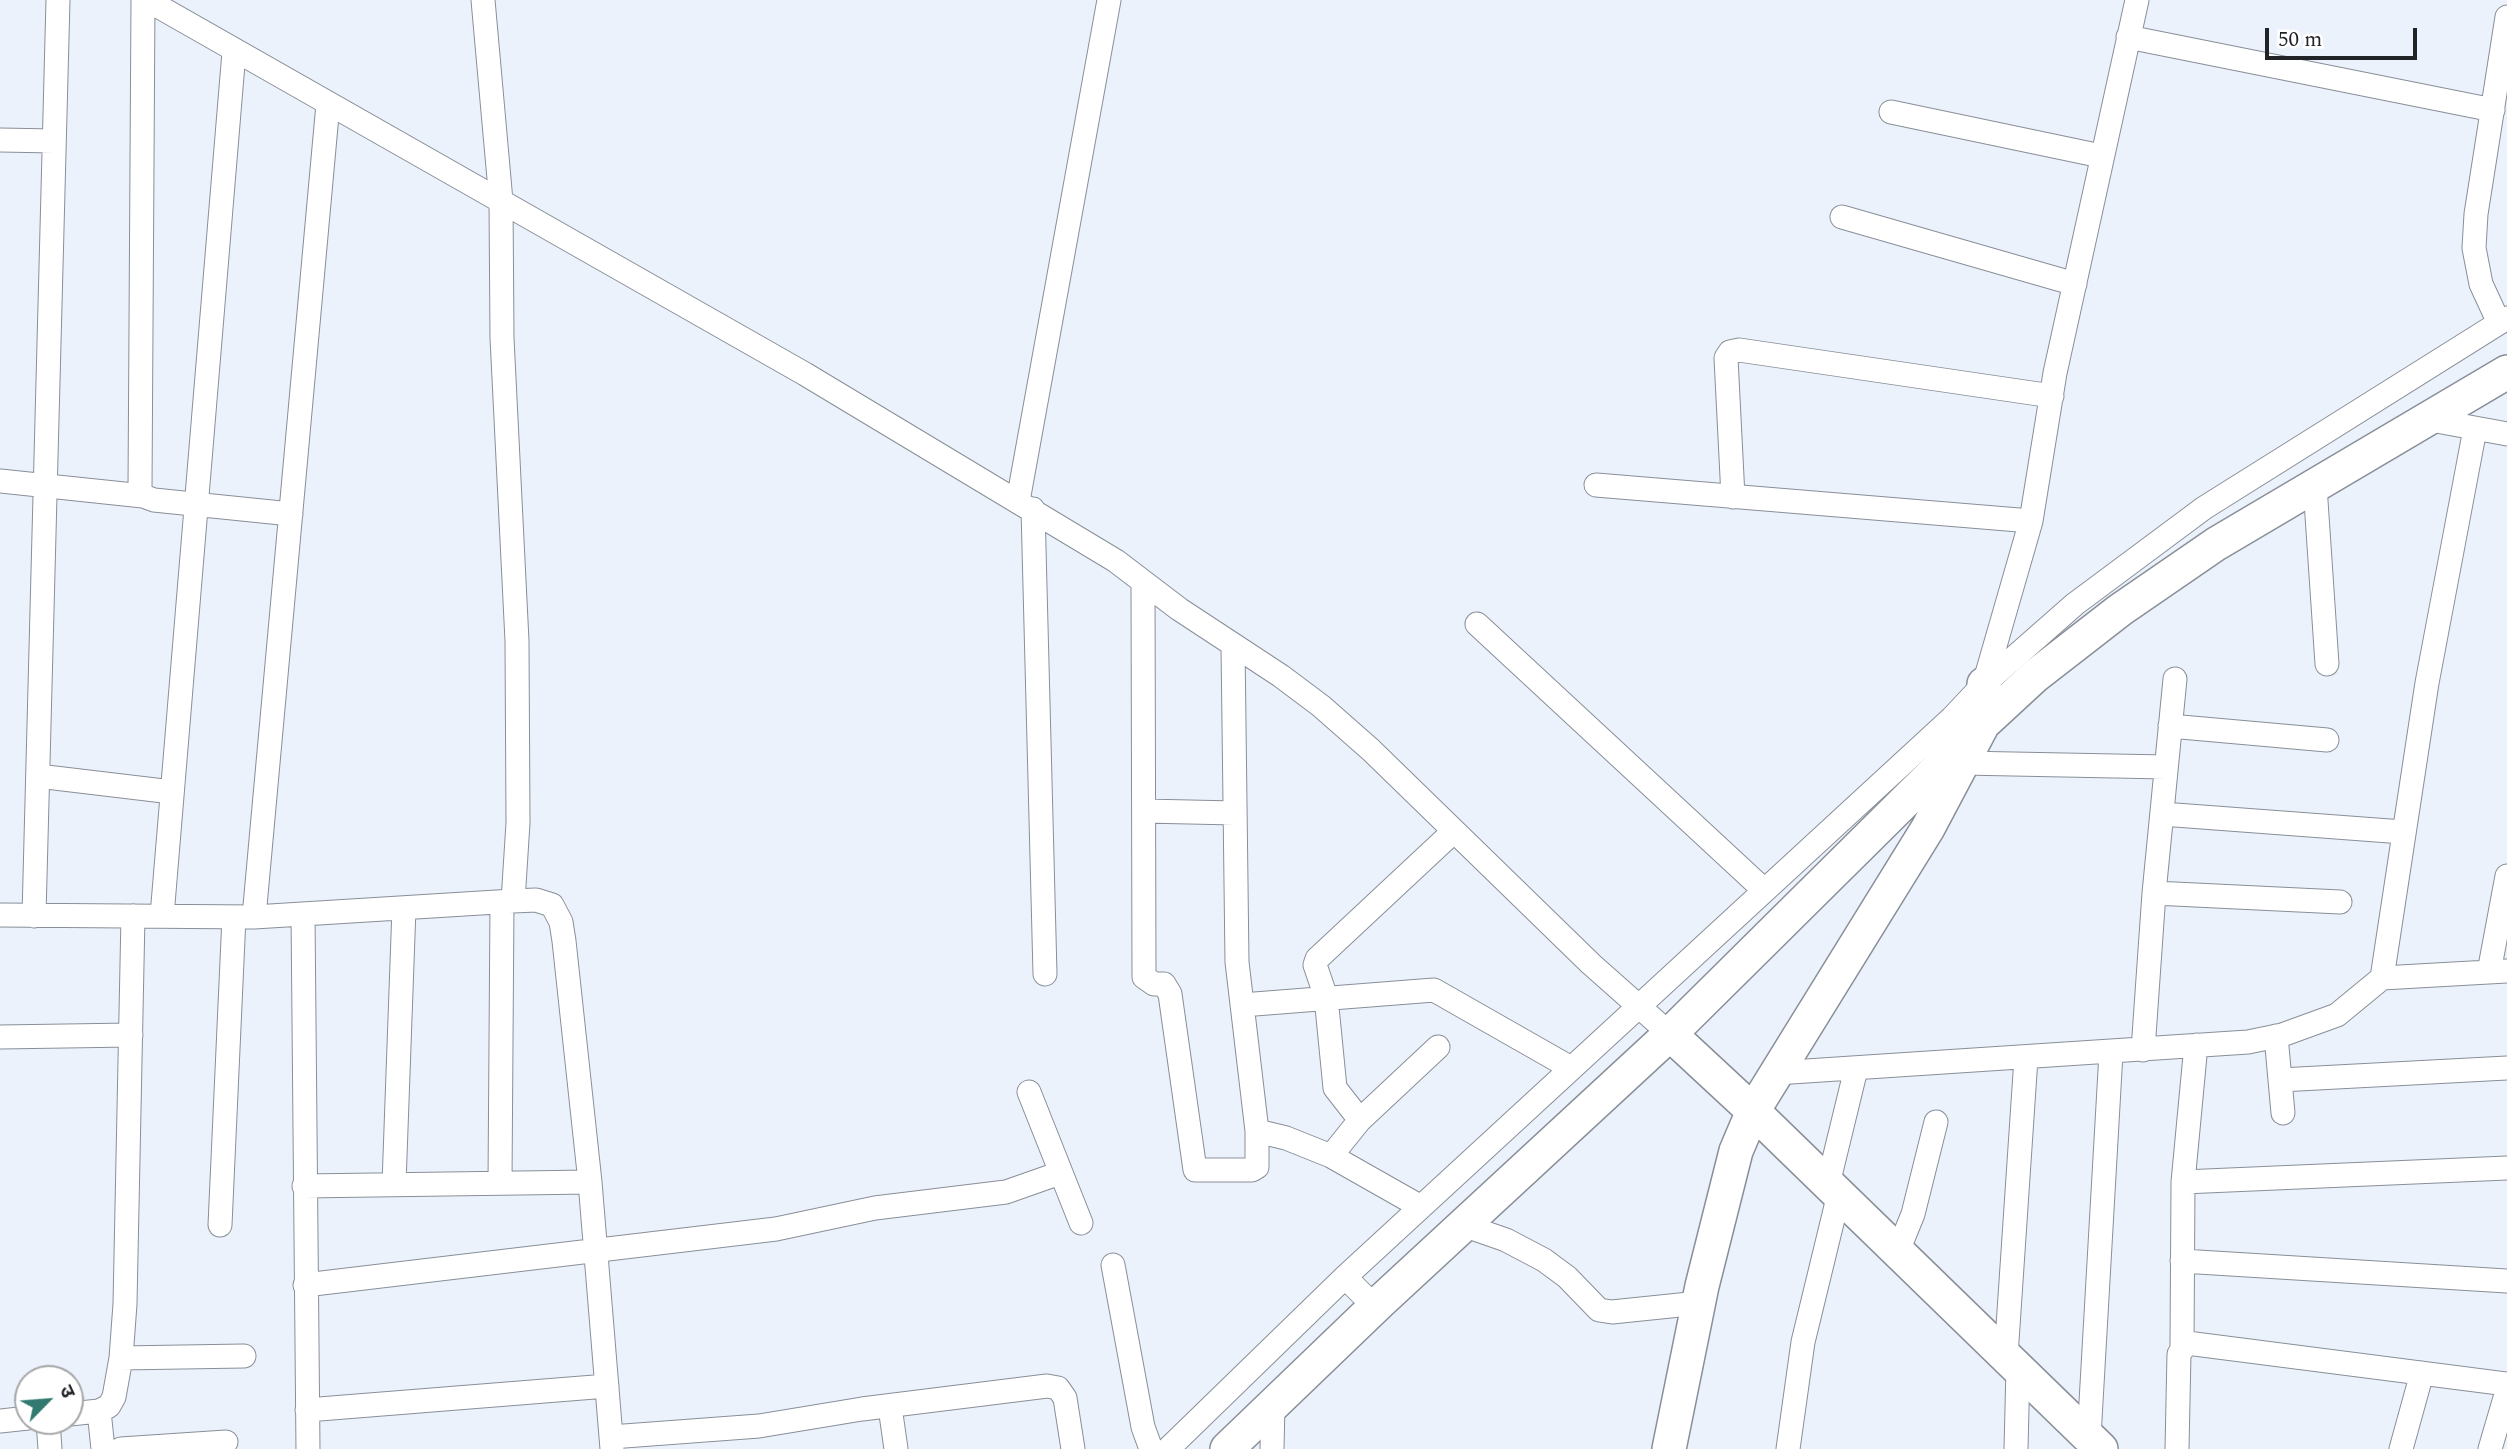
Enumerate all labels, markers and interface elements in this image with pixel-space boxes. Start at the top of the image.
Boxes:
scale bar [2269,14,2421,58]
text: 50 m [2278,24,2322,56]
north arrow [14,1365,84,1435]
text: उ [51,1381,82,1403]

